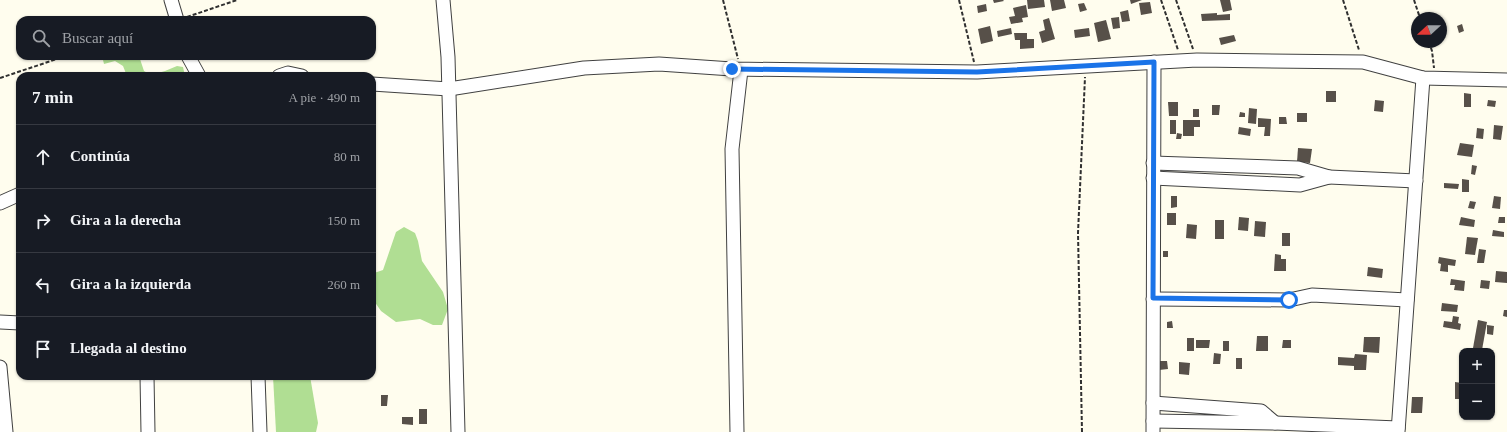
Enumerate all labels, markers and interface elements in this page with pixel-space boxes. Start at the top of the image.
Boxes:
north arrow [1411,12,1447,48]
search box [16,16,376,60]
icon: search [30,27,52,49]
text: Buscar aquí [62,30,133,46]
route end [723,60,741,78]
text: 7 min [32,88,73,107]
text: A pie · 490 m [289,90,360,105]
icon: ahead [32,146,54,168]
text: Continúa [70,148,130,164]
text: 80 m [334,149,360,164]
icon: right [32,210,54,232]
text: Gira a la derecha [70,212,181,228]
text: 150 m [327,213,360,228]
icon: left [32,274,54,296]
text: Gira a la izquierda [70,276,191,292]
text: 260 m [327,277,360,292]
route start [1280,291,1298,309]
icon: arrive [32,338,54,360]
text: Llegada al destino [70,340,187,356]
map controls [1459,348,1495,420]
button: + [1459,348,1495,384]
button: − [1459,384,1495,420]

